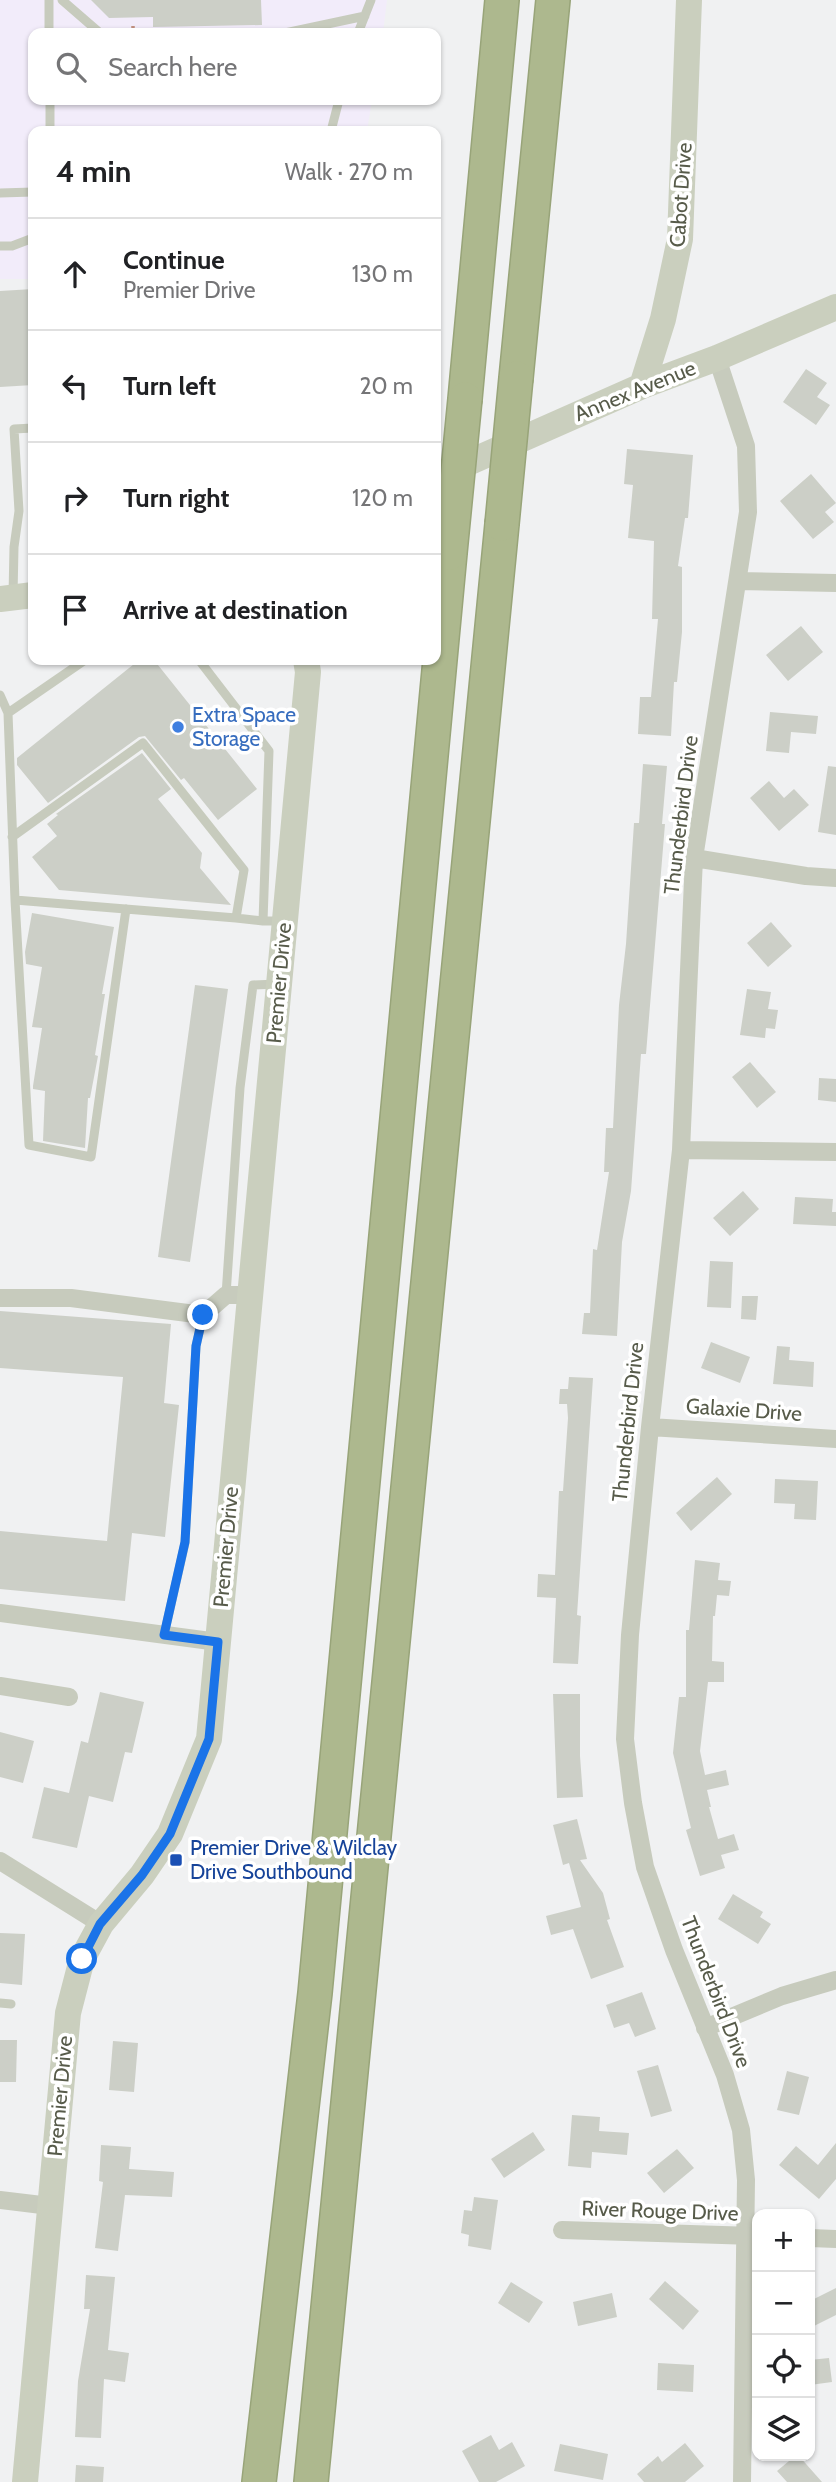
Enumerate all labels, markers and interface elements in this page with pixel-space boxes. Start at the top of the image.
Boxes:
search box [28,28,441,105]
icon: search [52,48,90,86]
text: Search here [108,51,237,83]
street label: Cabot Drive [664,141,697,248]
text: 4 min [56,153,131,190]
text: Walk · 270 m [285,158,413,186]
text: Continue [123,244,225,276]
icon: ahead [56,255,94,293]
text: 130 m [352,260,413,288]
text: Premier Drive [123,276,256,304]
street label: Annex Avenue [571,355,699,426]
icon: left [56,367,94,405]
text: Turn left [123,370,216,402]
text: 20 m [360,372,413,400]
icon: right [56,479,94,517]
text: Turn right [123,482,229,514]
text: 120 m [352,484,413,512]
icon: arrive [56,591,94,629]
text: Arrive at destination [123,594,348,626]
place label: Extra Space Storage [192,702,296,751]
marker: Extra Space Storage [170,719,186,735]
street label: Thunderbird Drive [658,734,703,896]
street label: Premier Drive [261,921,296,1044]
route end [187,1299,218,1330]
street label: Thunderbird Drive [607,1341,648,1503]
street label: Galaxie Drive [685,1393,803,1426]
street label: Premier Drive [208,1485,243,1608]
place label: Premier Drive & Wilclay Drive Southbound [190,1835,398,1884]
marker: Premier Drive & Wilclay Drive Southbound [168,1852,184,1868]
street label: Thunderbird Drive [676,1913,757,2071]
route start [66,1943,97,1974]
street label: Premier Drive [42,2034,77,2157]
street label: River Rouge Drive [581,2195,739,2226]
map controls [752,2209,815,2461]
button: + [752,2209,815,2272]
button: − [752,2272,815,2335]
button: locate [752,2335,815,2398]
button: layers [752,2398,815,2461]

